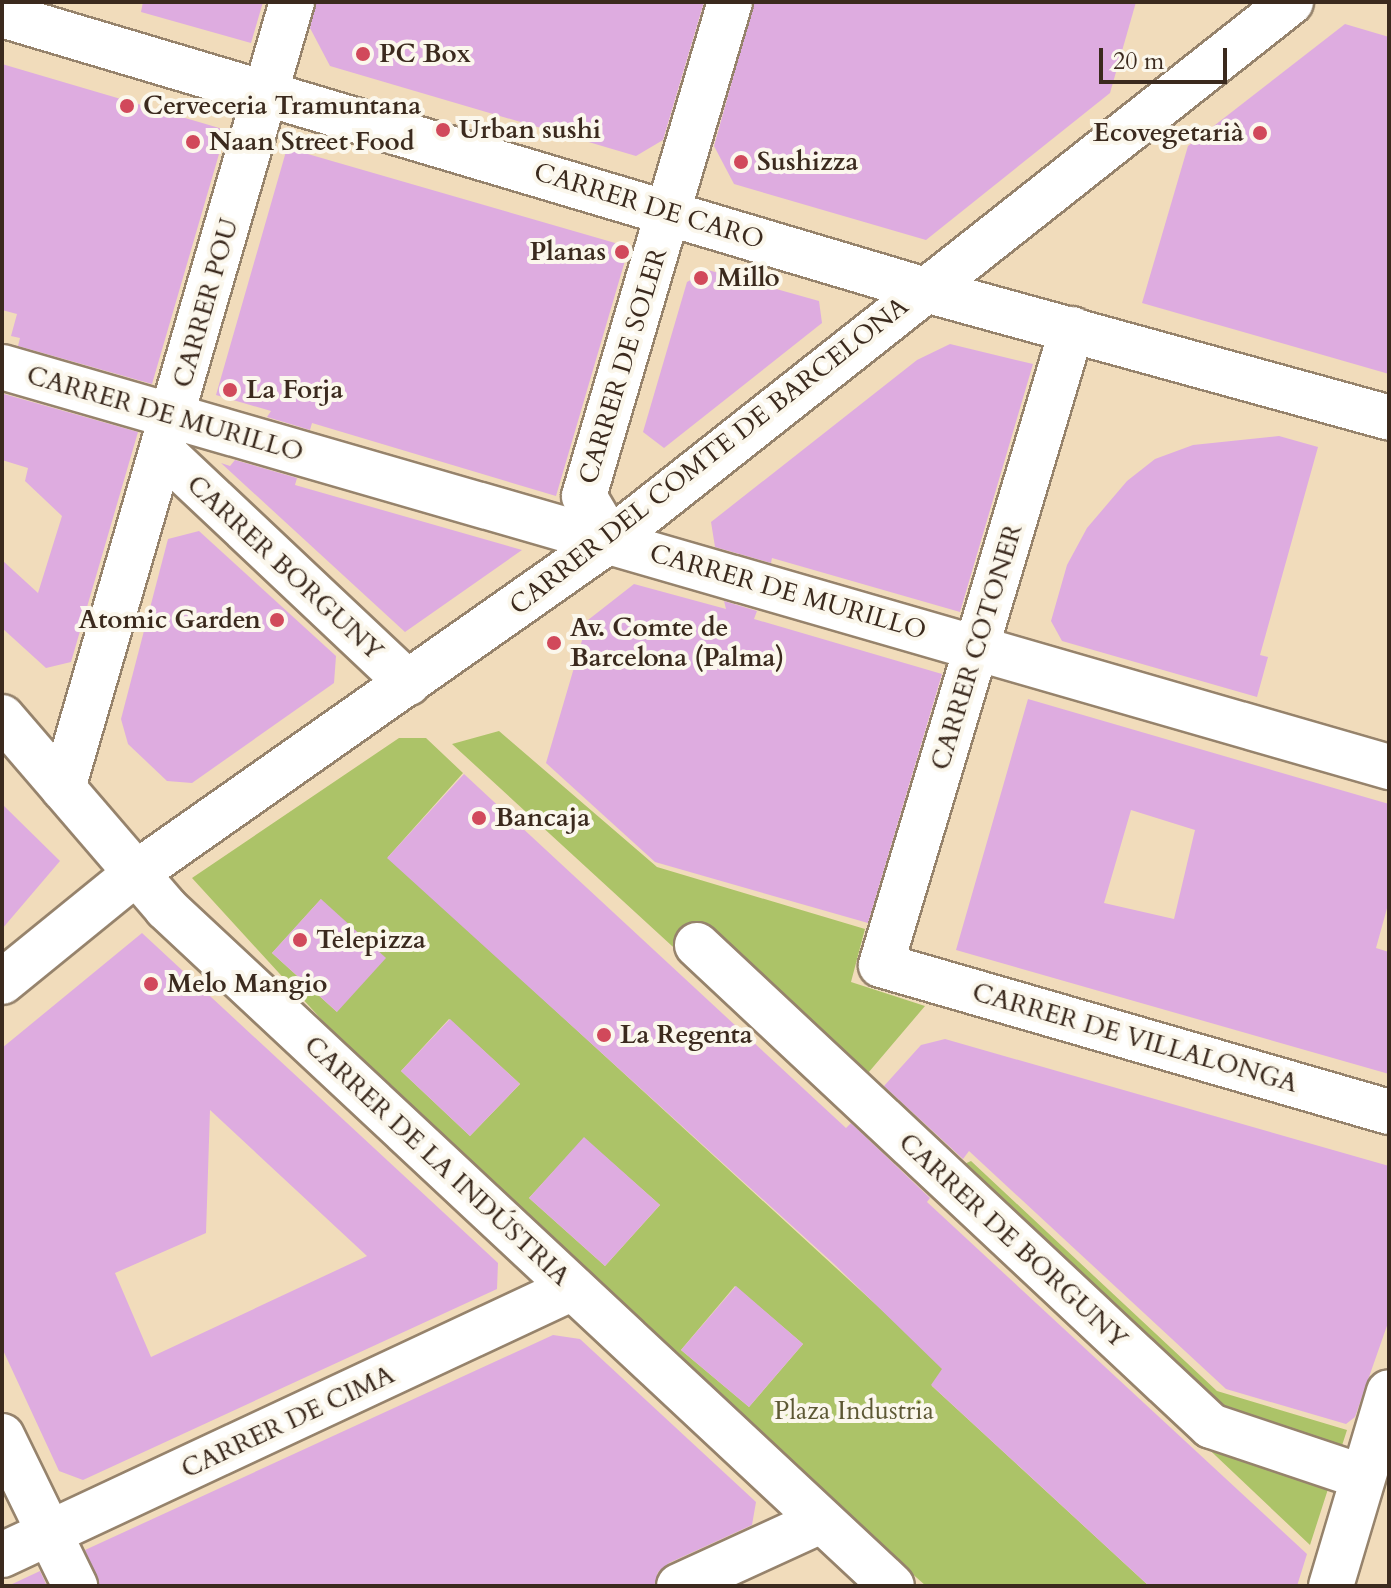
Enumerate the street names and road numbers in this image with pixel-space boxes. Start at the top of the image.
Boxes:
street label: CARRER DE CARO [530,156,768,256]
street label: CARRER POU [167,215,245,391]
street label: CARRER DE SOLER [572,244,674,488]
street label: CARRER DEL COMTE DE BARCELONA [503,291,915,621]
street label: CARRER DE MURILLO [23,360,307,468]
street label: CARRER BORGUNY [180,469,390,667]
street label: CARRER COTONER [925,520,1029,774]
street label: CARRER DE MURILLO [646,538,930,646]
street label: CARRER DE VILLALONGA [969,977,1301,1099]
street label: CARRER DE LA INDÚSTRIA [298,1030,576,1292]
street label: CARRER DE BORGUNY [892,1127,1134,1355]
street label: CARRER DE CIMA [177,1359,399,1485]

